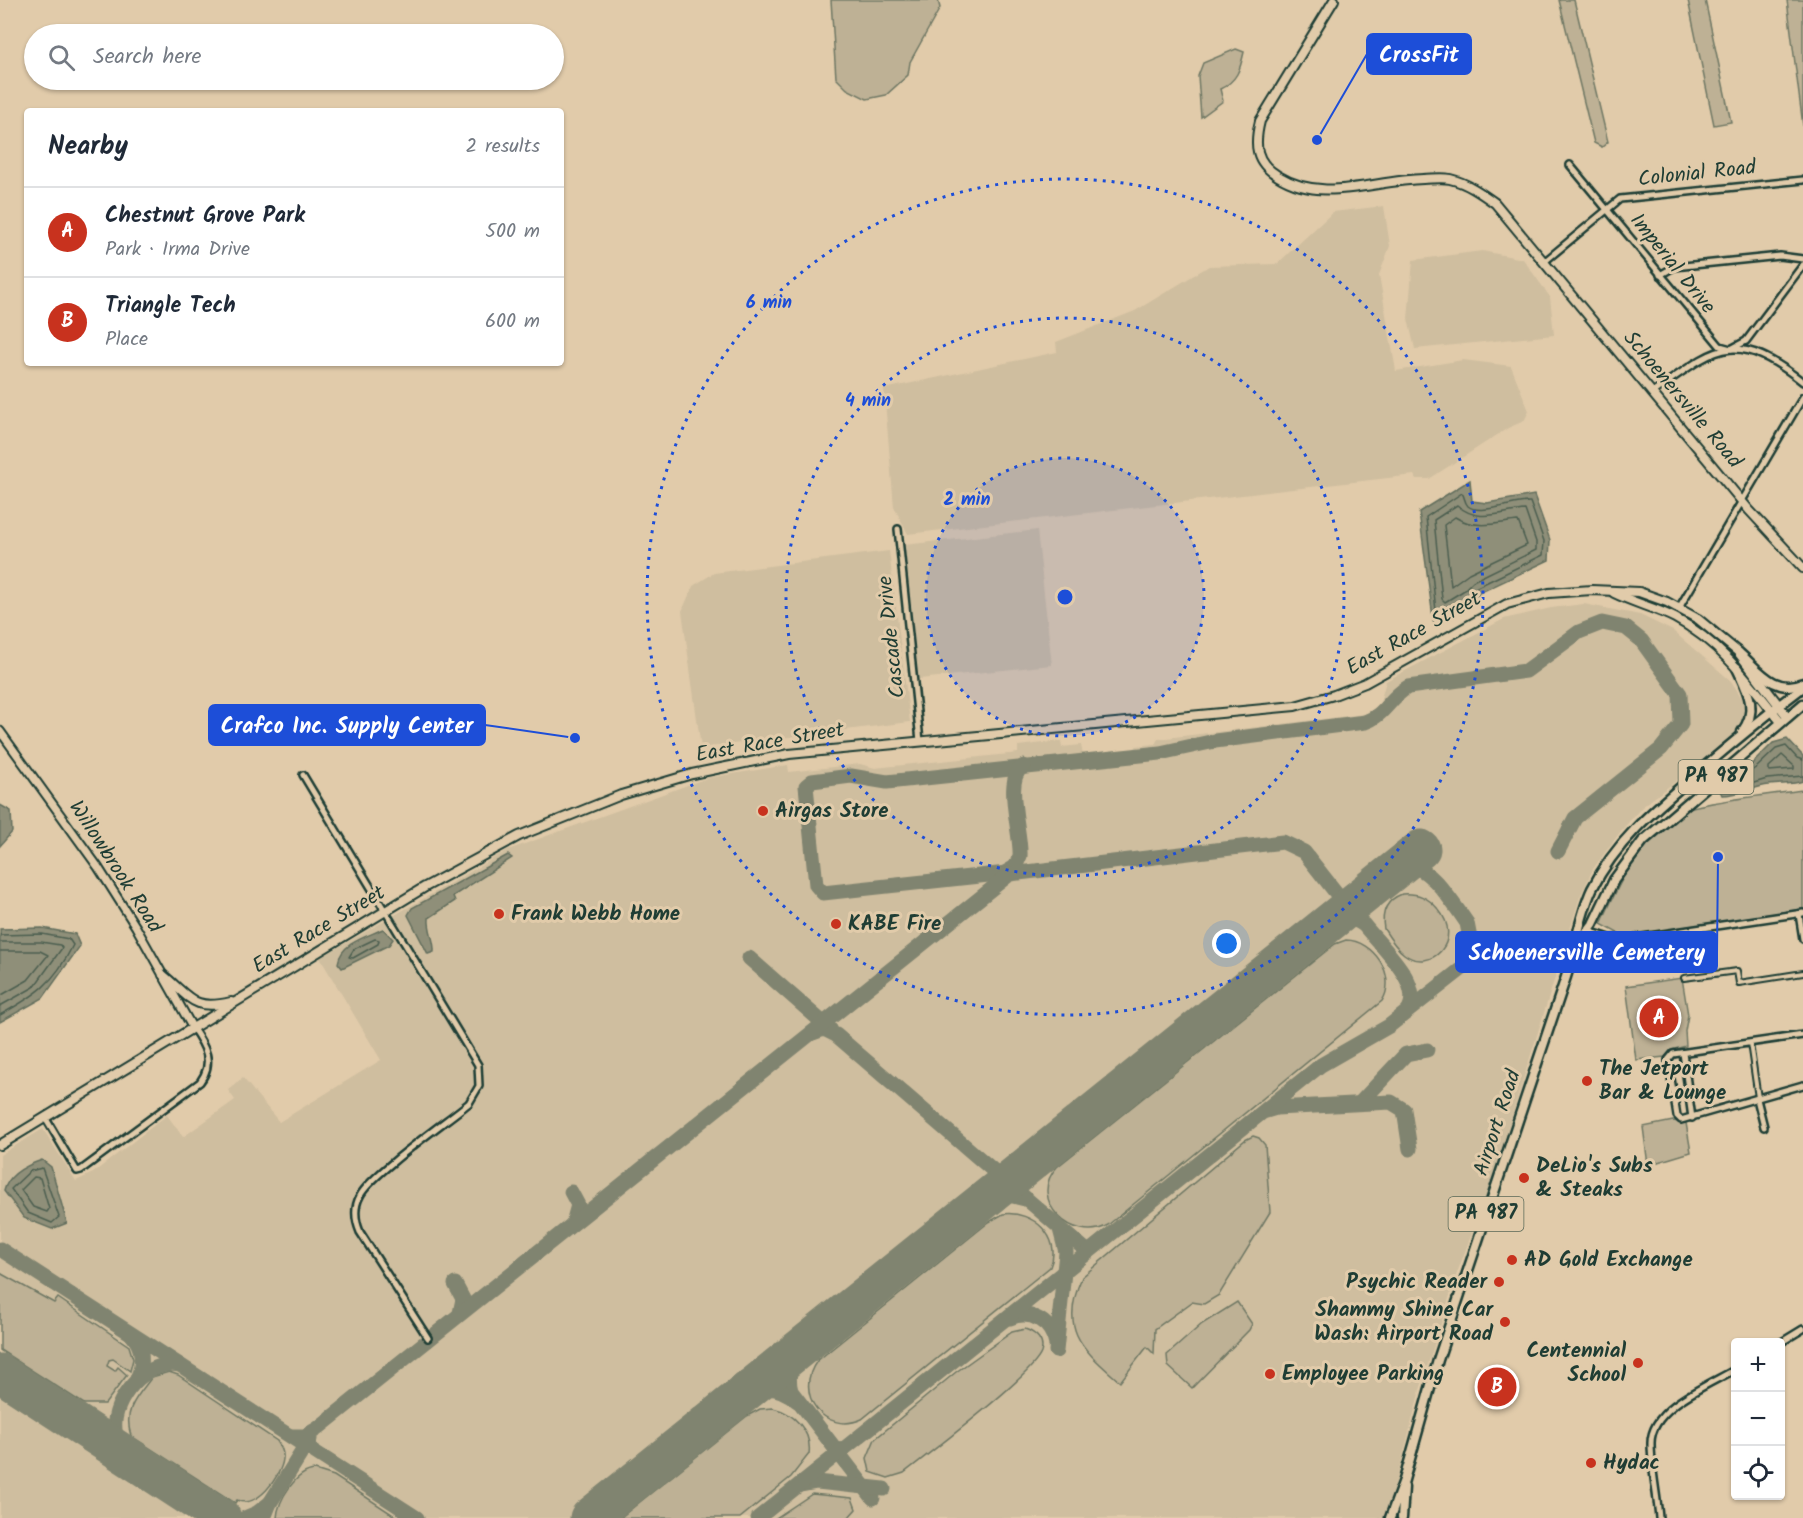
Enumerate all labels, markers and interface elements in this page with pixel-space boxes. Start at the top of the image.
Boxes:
search box [24,24,564,90]
callout: CrossFit [1367,34,1471,74]
text: CrossFit [1379,39,1460,74]
text: Search here [93,40,201,75]
icon: search [45,41,78,74]
text: Nearby [48,126,128,168]
text: 2 results [465,131,540,163]
street label: Colonial Road [1636,151,1758,197]
text: Chestnut Grove Park [105,199,305,234]
street label: Imperial Drive [1621,206,1724,322]
text: A [61,216,74,248]
text: 500 m [485,216,540,248]
text: Park · Irma Drive [105,234,250,266]
text: Triangle Tech [105,289,236,324]
text: 6 min [746,289,792,318]
text: B [61,306,74,338]
text: 600 m [485,306,540,338]
text: Place [105,324,148,356]
street label: Schoenersville Road [1614,324,1750,477]
text: 4 min [845,387,891,416]
text: 2 min [944,486,990,515]
street label: Cascade Drive [869,574,915,700]
street label: East Race Street [1340,583,1488,685]
centre of rings [1055,587,1075,607]
callout: Crafco Inc. Supply Center [209,705,485,745]
text: Crafco Inc. Supply Center [221,710,474,745]
street label: East Race Street [693,714,848,772]
road number: PA 987 [1678,760,1754,794]
street label: Willowbrook Road [60,794,171,940]
place label: Airgas Store [775,795,888,828]
marker: Airgas Store [756,804,770,818]
street label: East Race Street [246,877,393,983]
place label: Frank Webb Home [511,898,680,931]
marker: Frank Webb Home [492,907,506,921]
place label: KABE Fire [848,908,941,941]
marker: KABE Fire [829,917,843,931]
your location [1212,929,1241,958]
callout: Schoenersville Cemetery [1456,932,1717,972]
text: Schoenersville Cemetery [1469,937,1706,972]
pin: A [1640,996,1678,1040]
place label: The Jetport Bar & Lounge [1599,1053,1726,1110]
street label: Airport Road [1465,1065,1531,1180]
marker: The Jetport Bar & Lounge [1580,1074,1594,1088]
place label: DeLio's Subs & Steaks [1536,1150,1653,1207]
marker: DeLio's Subs & Steaks [1517,1171,1531,1185]
road number: PA 987 [1448,1197,1524,1231]
place label: AD Gold Exchange [1524,1244,1693,1277]
marker: AD Gold Exchange [1505,1253,1519,1267]
place label: Psychic Reader [1346,1266,1488,1299]
marker: Psychic Reader [1492,1275,1506,1289]
place label: Shammy Shine Car Wash: Airport Road [1314,1294,1494,1351]
marker: Shammy Shine Car Wash: Airport Road [1498,1315,1512,1329]
place label: Centennial School [1526,1335,1626,1392]
map controls [1731,1338,1785,1500]
button: + [1731,1338,1785,1392]
marker: Centennial School [1631,1356,1645,1370]
place label: Employee Parking [1282,1358,1444,1391]
pin: B [1478,1364,1516,1410]
marker: Employee Parking [1263,1367,1277,1381]
button: − [1731,1392,1785,1446]
button: locate [1731,1446,1785,1500]
place label: Hydac [1603,1447,1660,1480]
marker: Hydac [1584,1456,1598,1470]

